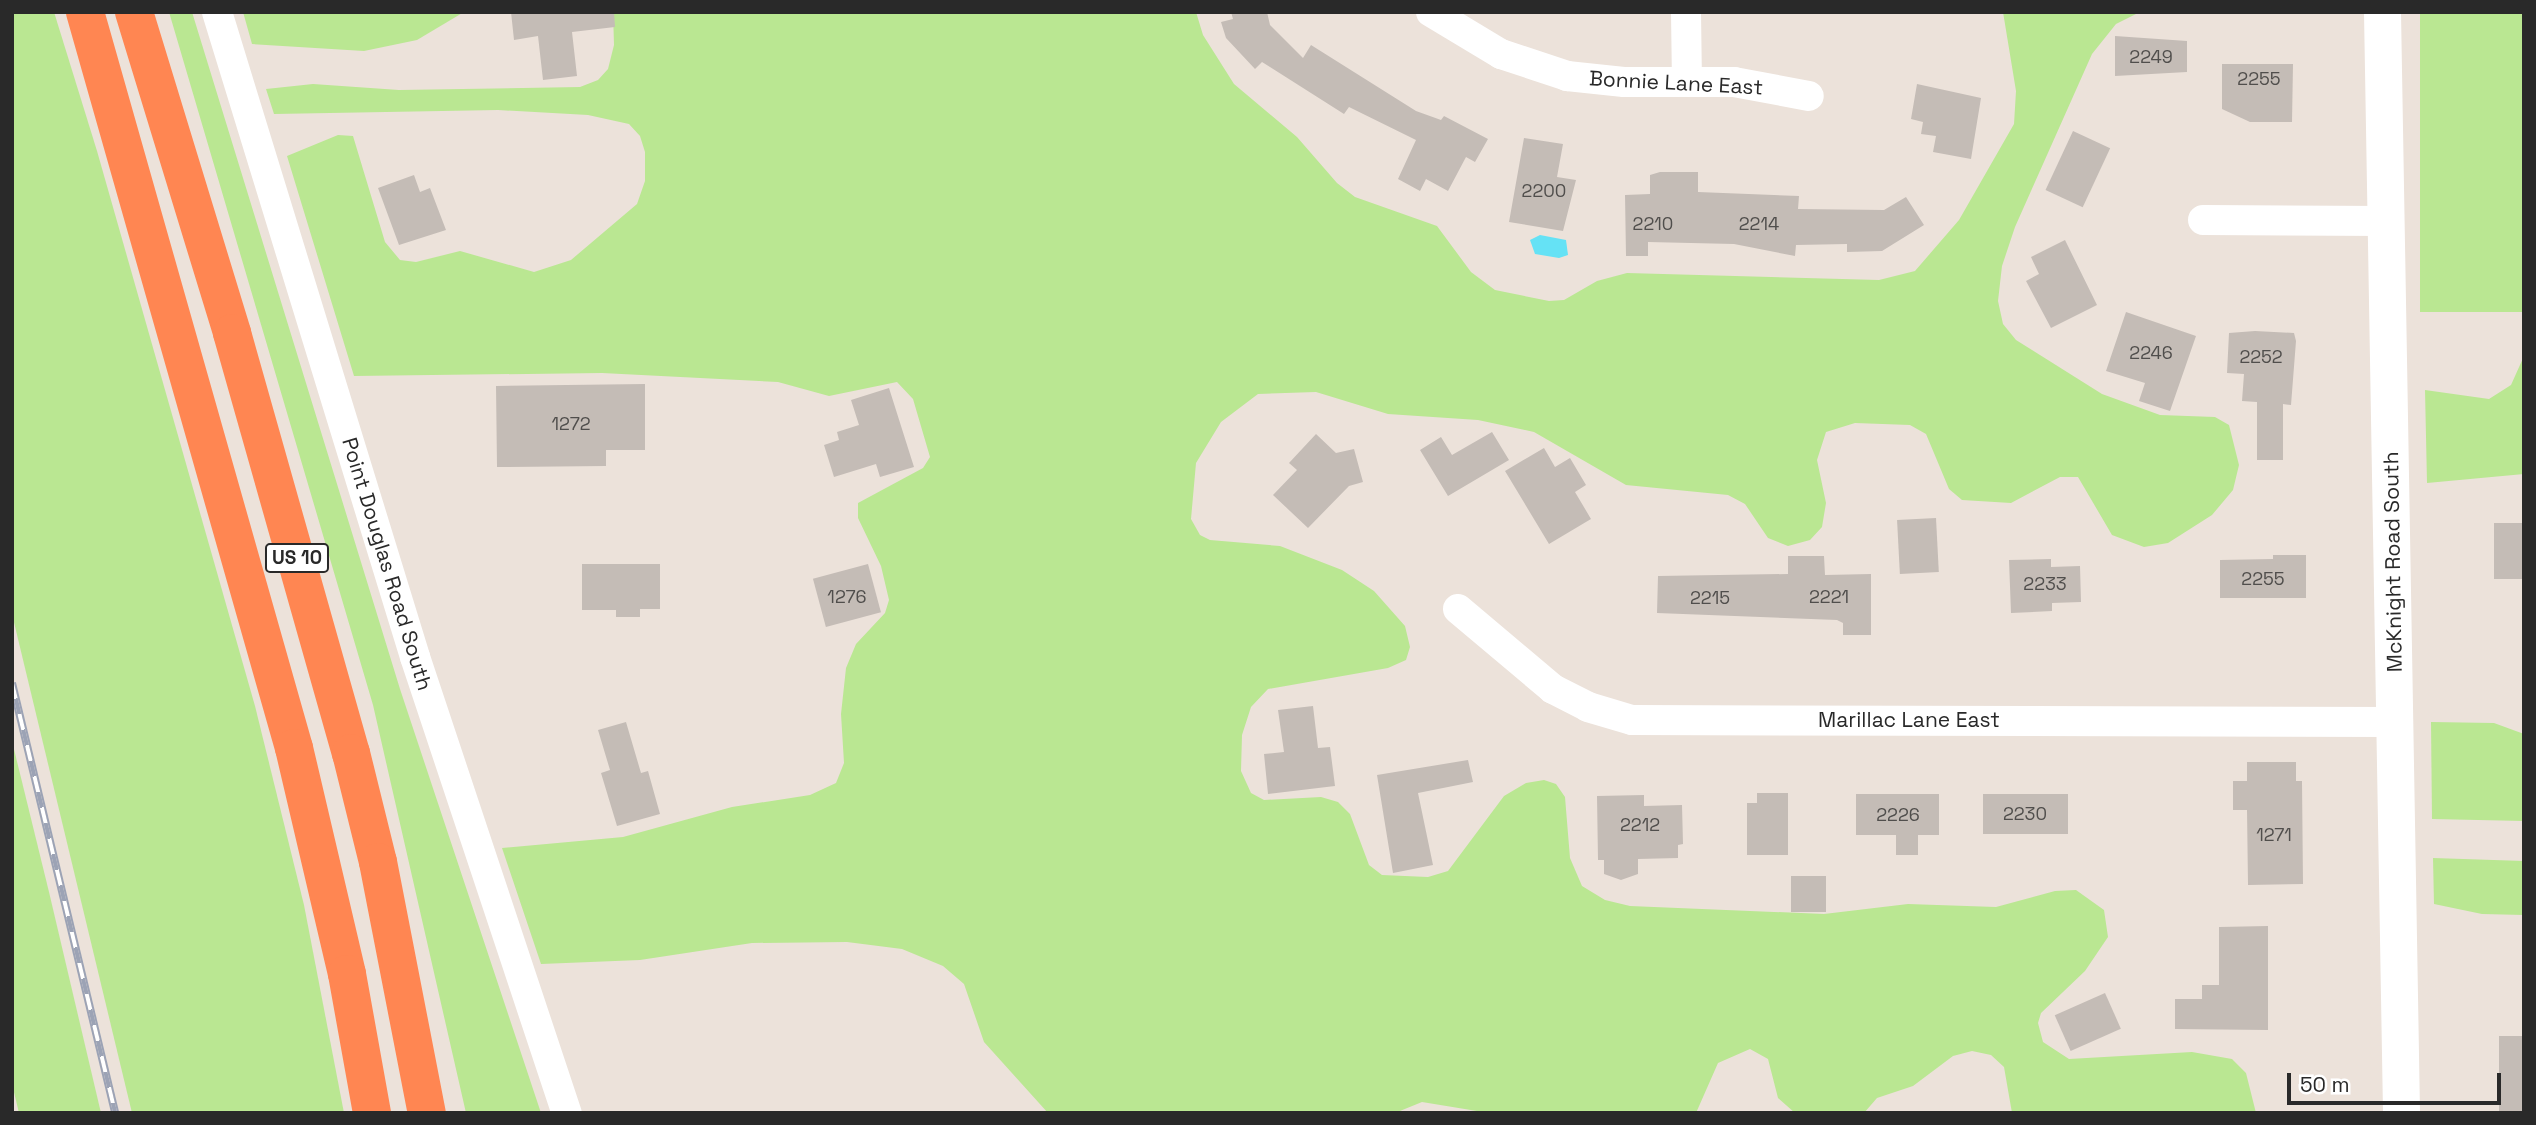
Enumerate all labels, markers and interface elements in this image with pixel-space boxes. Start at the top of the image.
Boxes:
house number: 2249 [2129,46,2173,68]
street label: Bonnie Lane East [1588,66,1764,100]
house number: 2255 [2237,68,2281,90]
house number: 2200 [1522,180,1566,202]
house number: 2210 [1633,213,1673,235]
house number: 2214 [1739,213,1779,235]
house number: 2246 [2129,342,2173,364]
house number: 2252 [2239,346,2283,368]
house number: 1272 [551,413,591,435]
street label: Point Douglas Road South [336,435,438,693]
street label: McKnight Road South [2378,451,2408,673]
road number: US 10 [264,542,330,573]
house number: 2255 [2241,568,2285,590]
house number: 2233 [2023,573,2067,595]
house number: 1276 [827,586,867,608]
house number: 2221 [1809,586,1849,608]
house number: 2215 [1690,587,1730,609]
street label: Marillac Lane East [1818,707,2000,733]
house number: 2230 [2003,803,2047,825]
house number: 2226 [1876,804,1920,826]
house number: 2212 [1620,814,1660,836]
house number: 1271 [2256,824,2292,846]
scale bar [2291,1058,2504,1102]
text: 50 m [2300,1071,2350,1098]

